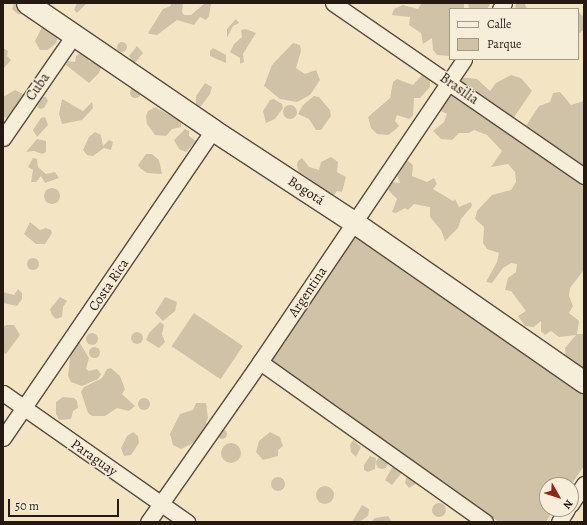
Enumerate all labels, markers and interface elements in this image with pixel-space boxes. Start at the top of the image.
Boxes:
legend [449,8,579,60]
text: Calle [487,16,511,32]
text: Parque [487,36,522,52]
street label: Cuba [23,70,53,104]
street label: Brasilia [436,70,482,108]
street label: Bogotá [285,173,327,209]
street label: Costa Rica [85,256,133,314]
street label: Argentina [285,264,331,320]
street label: Paraguay [68,436,120,480]
north arrow [539,477,579,517]
scale bar [10,491,121,517]
text: N [560,496,576,512]
text: 50 m [15,498,39,514]

